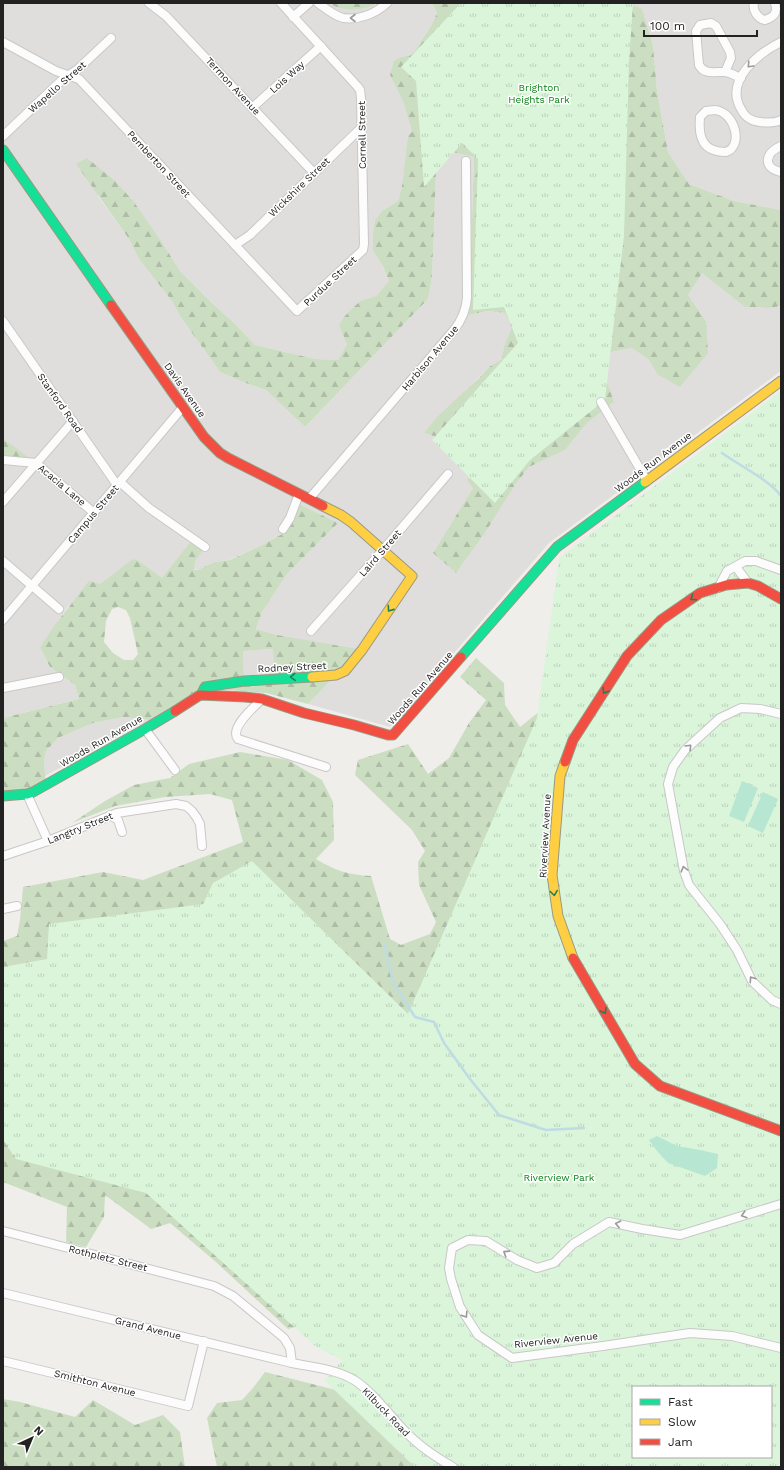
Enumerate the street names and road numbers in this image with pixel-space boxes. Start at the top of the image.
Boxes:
street label: Termon Avenue [203,55,263,117]
street label: Lois Way [267,58,307,95]
street label: Wapello Street [26,59,89,115]
street label: Cornell Street [356,100,368,169]
street label: Pemberton Street [125,128,193,200]
street label: Wickshire Street [266,154,332,219]
street label: Purdue Street [301,253,359,308]
street label: Harbison Avenue [399,323,461,393]
street label: Davis Avenue [162,361,208,420]
street label: Stanford Road [35,371,85,435]
street label: Woods Run Avenue [612,429,694,495]
street label: Acacia Lane [36,462,88,508]
street label: Campus Street [65,482,121,546]
street label: Laird Street [357,527,404,578]
street label: Woods Run Avenue [385,649,455,727]
street label: Rodney Street [257,660,327,674]
street label: Woods Run Avenue [58,713,144,769]
street label: Riverview Avenue [537,793,553,878]
street label: Langtry Street [46,810,115,846]
street label: Rothpletz Street [67,1243,149,1273]
street label: Grand Avenue [114,1314,182,1342]
street label: Riverview Avenue [513,1330,599,1350]
street label: Smithton Avenue [53,1368,137,1399]
street label: Kilbuck Road [360,1385,412,1439]

